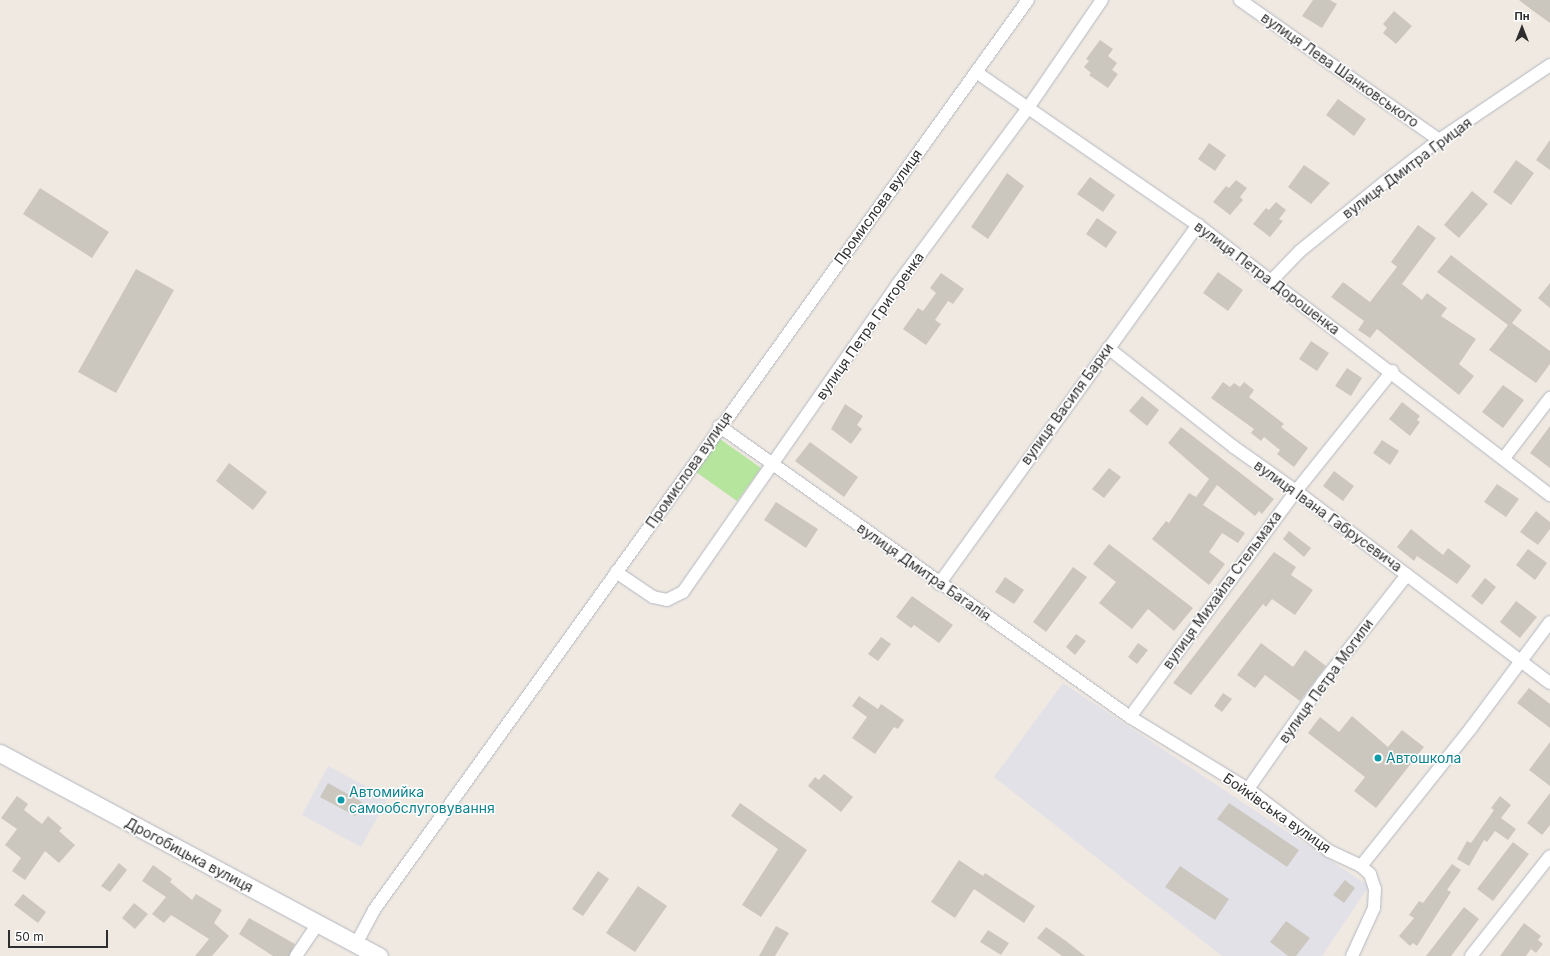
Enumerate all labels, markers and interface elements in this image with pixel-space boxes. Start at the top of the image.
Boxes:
north arrow [1502,8,1542,48]
street label: вулиця Лева Шанковського [1258,9,1422,131]
text: Пн [1514,9,1530,23]
street label: вулиця Дмитра Грицая [1339,114,1475,222]
street label: Промислова вулиця [831,146,925,268]
street label: вулиця Петра Дорошенка [1191,218,1343,338]
street label: вулиця Петра Григоренка [813,249,927,403]
street label: вулиця Василя Барки [1017,340,1117,468]
street label: Промислова вулиця [642,409,736,531]
street label: вулиця Івана Габрусевича [1251,457,1405,575]
street label: вулиця Михайла Стельмаха [1159,508,1285,672]
street label: вулиця Дмитра Багалія [854,519,994,625]
street label: вулиця Петра Могили [1275,616,1377,746]
place label: Автошкола [1386,750,1461,766]
marker: Автошкола [1373,753,1383,763]
street label: Бойківська вулиця [1220,770,1334,856]
place label: Автомийка самообслуговування [349,784,495,816]
marker: Автомийка самообслуговування [336,795,346,805]
street label: Дрогобицька вулиця [122,814,256,896]
scale bar [10,922,110,948]
text: 50 m [15,929,44,944]

